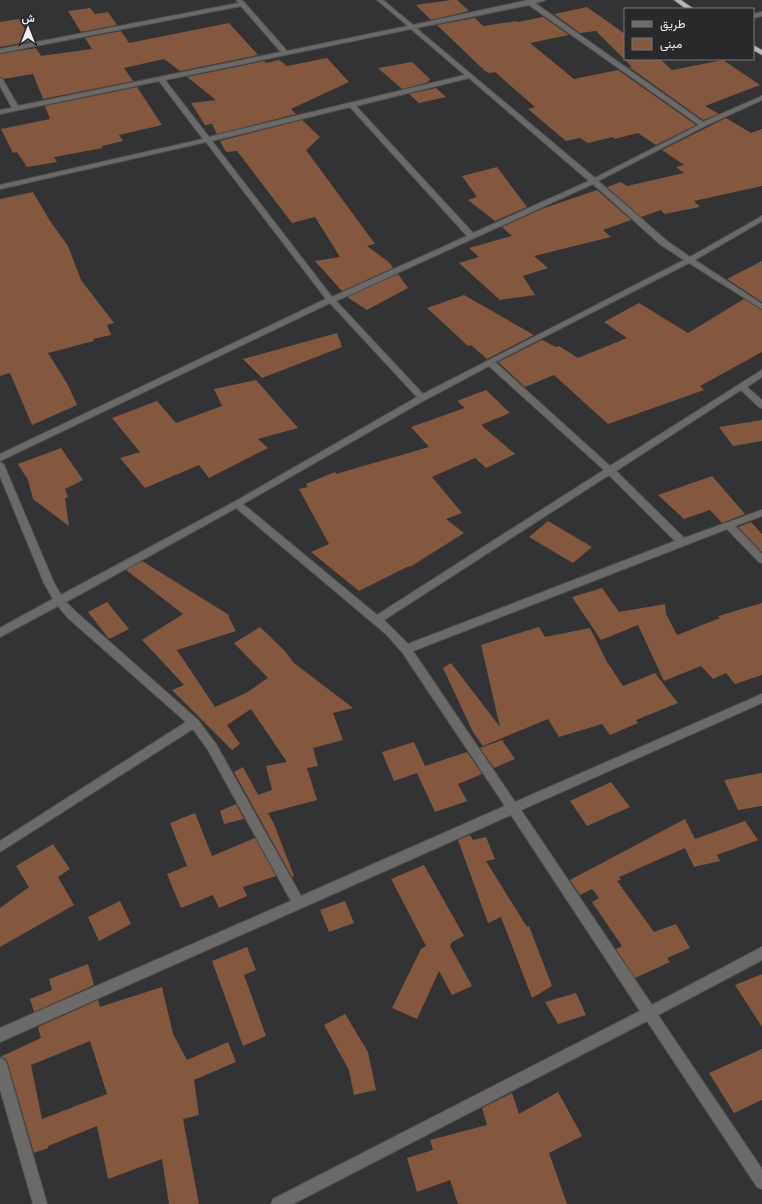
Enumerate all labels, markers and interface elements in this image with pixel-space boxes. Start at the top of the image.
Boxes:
north arrow [8,8,48,48]
legend [624,8,754,60]
text: ش [21,11,35,26]
text: طريق [660,16,686,33]
text: مبنى [660,36,682,53]

